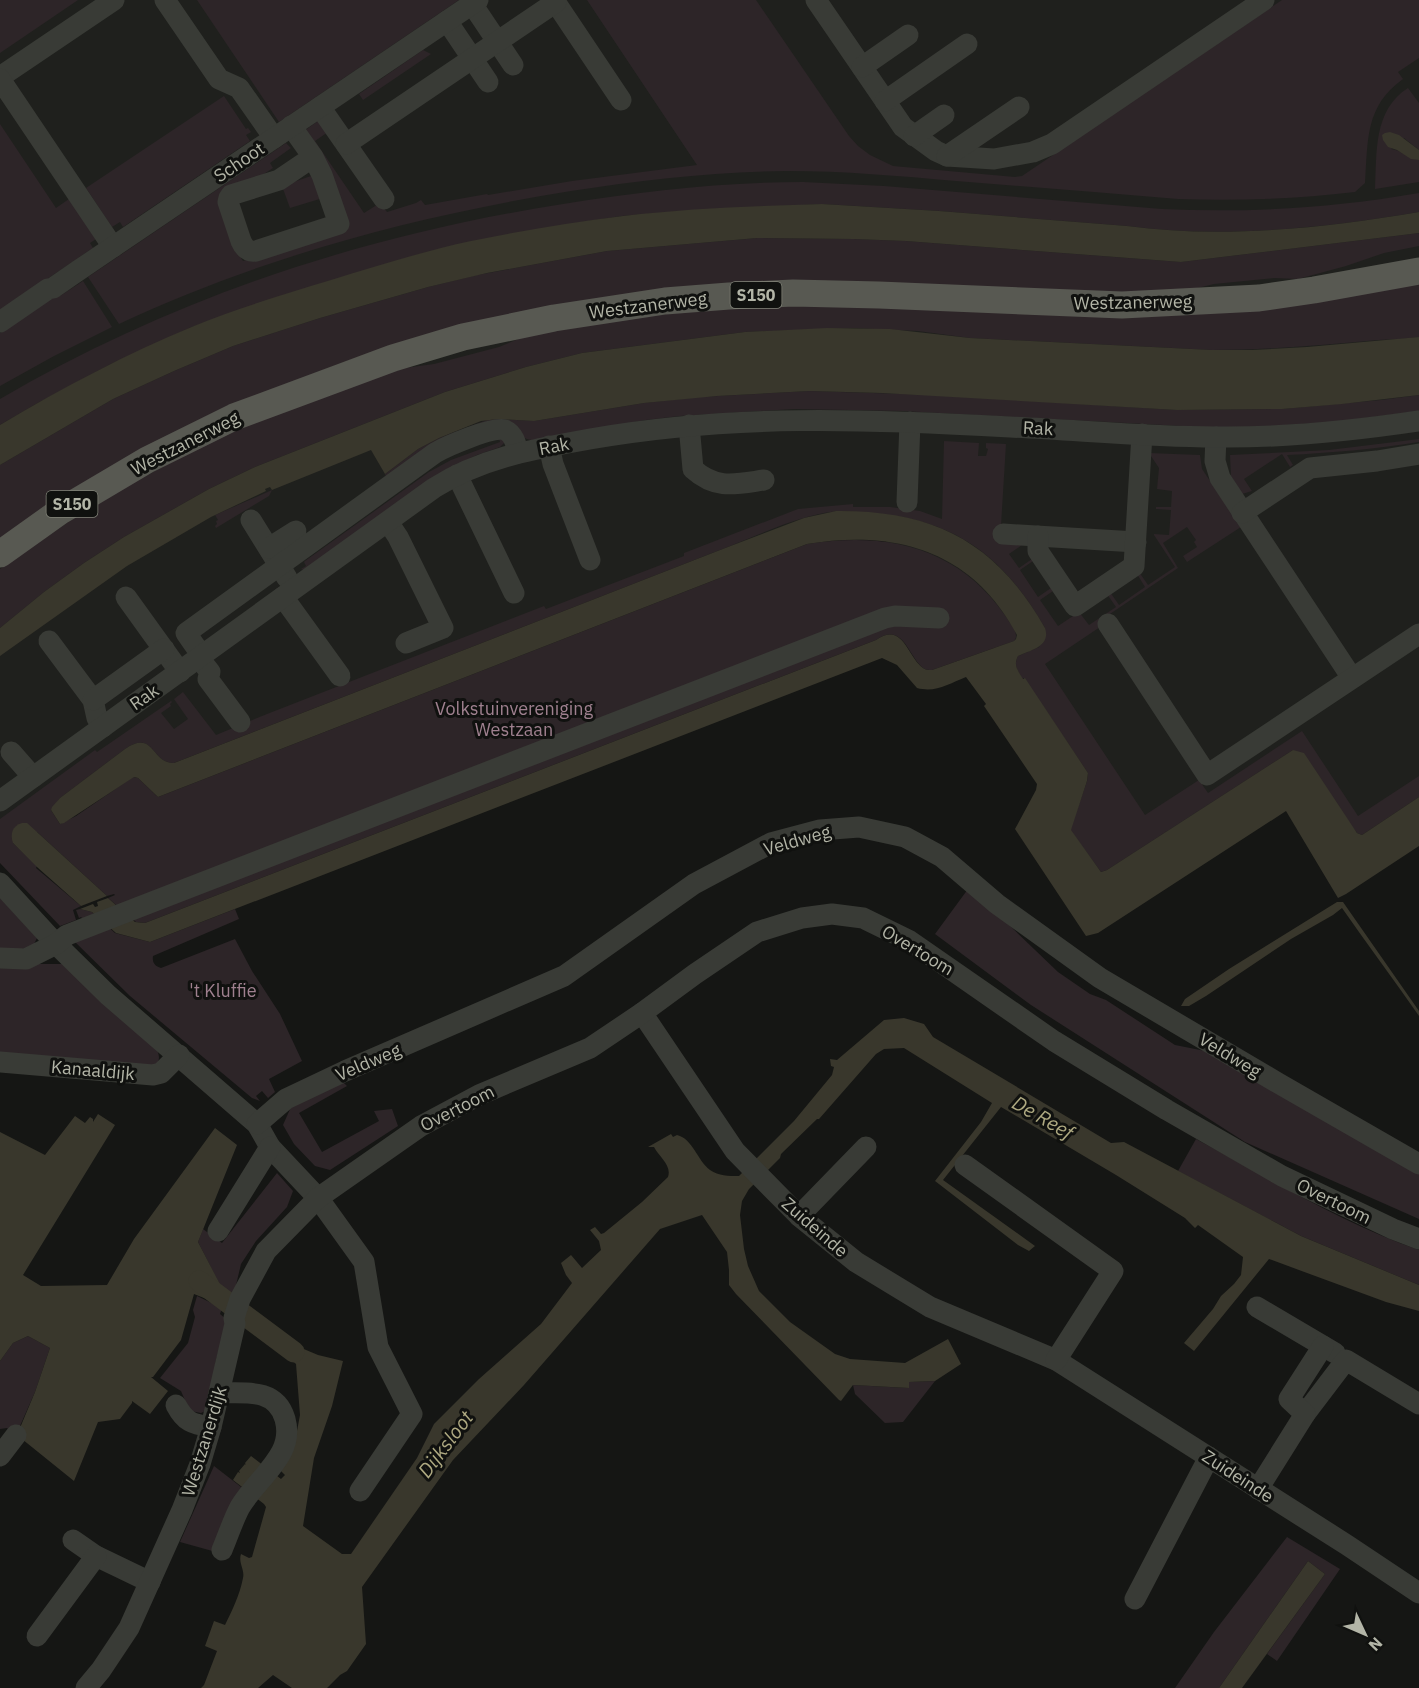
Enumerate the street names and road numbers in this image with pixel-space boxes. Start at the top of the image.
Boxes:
street label: Schoot [209,137,269,187]
road number: S150 [730,282,782,308]
street label: Westzanerweg [588,286,709,324]
street label: Westzanerweg [1074,289,1193,315]
street label: Westzanerweg [127,406,243,480]
street label: Rak [1022,416,1054,440]
street label: Rak [537,432,572,460]
road number: S150 [46,491,98,517]
street label: Rak [125,679,163,715]
street label: Veldweg [761,819,834,861]
street label: Overtoom [878,920,958,980]
street label: Veldweg [1195,1027,1266,1083]
street label: Veldweg [332,1038,405,1086]
street label: Kanaaldijk [50,1055,136,1085]
street label: Overtoom [416,1080,498,1136]
street label: Overtoom [1293,1173,1375,1229]
street label: Zuideinde [777,1192,853,1262]
street label: Westzanerdijk [176,1383,232,1499]
street label: Zuideinde [1198,1444,1278,1508]

